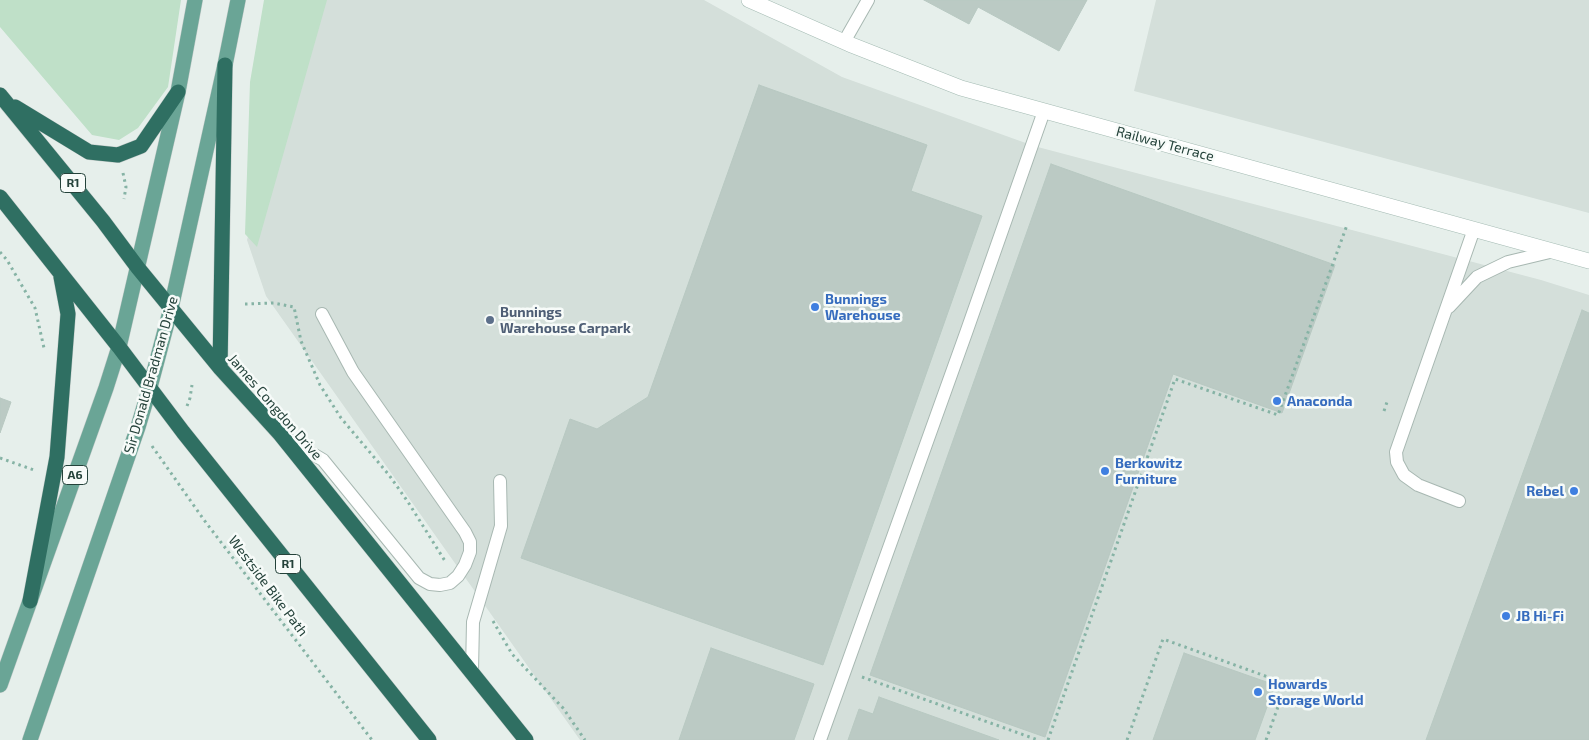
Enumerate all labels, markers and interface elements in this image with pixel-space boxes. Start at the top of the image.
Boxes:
street label: Railway Terrace [1114,123,1216,165]
road number: R1 [60,174,86,192]
place label: Bunnings Warehouse [825,291,901,324]
street label: Sir Donald Bradman Drive [120,294,182,456]
marker: Bunnings Warehouse [809,301,821,313]
place label: Bunnings Warehouse Carpark [500,304,631,336]
marker: Bunnings Warehouse Carpark [484,314,496,326]
street label: James Congdon Drive [224,351,326,463]
place label: Anaconda [1287,393,1353,409]
marker: Anaconda [1271,395,1283,407]
place label: Berkowitz Furniture [1115,455,1182,488]
marker: Berkowitz Furniture [1099,465,1111,477]
road number: A6 [62,466,88,484]
place label: Rebel [1526,483,1564,499]
marker: Rebel [1568,485,1580,497]
street label: Westside Bike Path [225,533,311,639]
road number: R1 [276,554,300,574]
place label: JB Hi-Fi [1516,608,1564,624]
marker: JB Hi-Fi [1500,610,1512,622]
place label: Howards Storage World [1268,676,1364,709]
marker: Howards Storage World [1252,686,1264,698]

